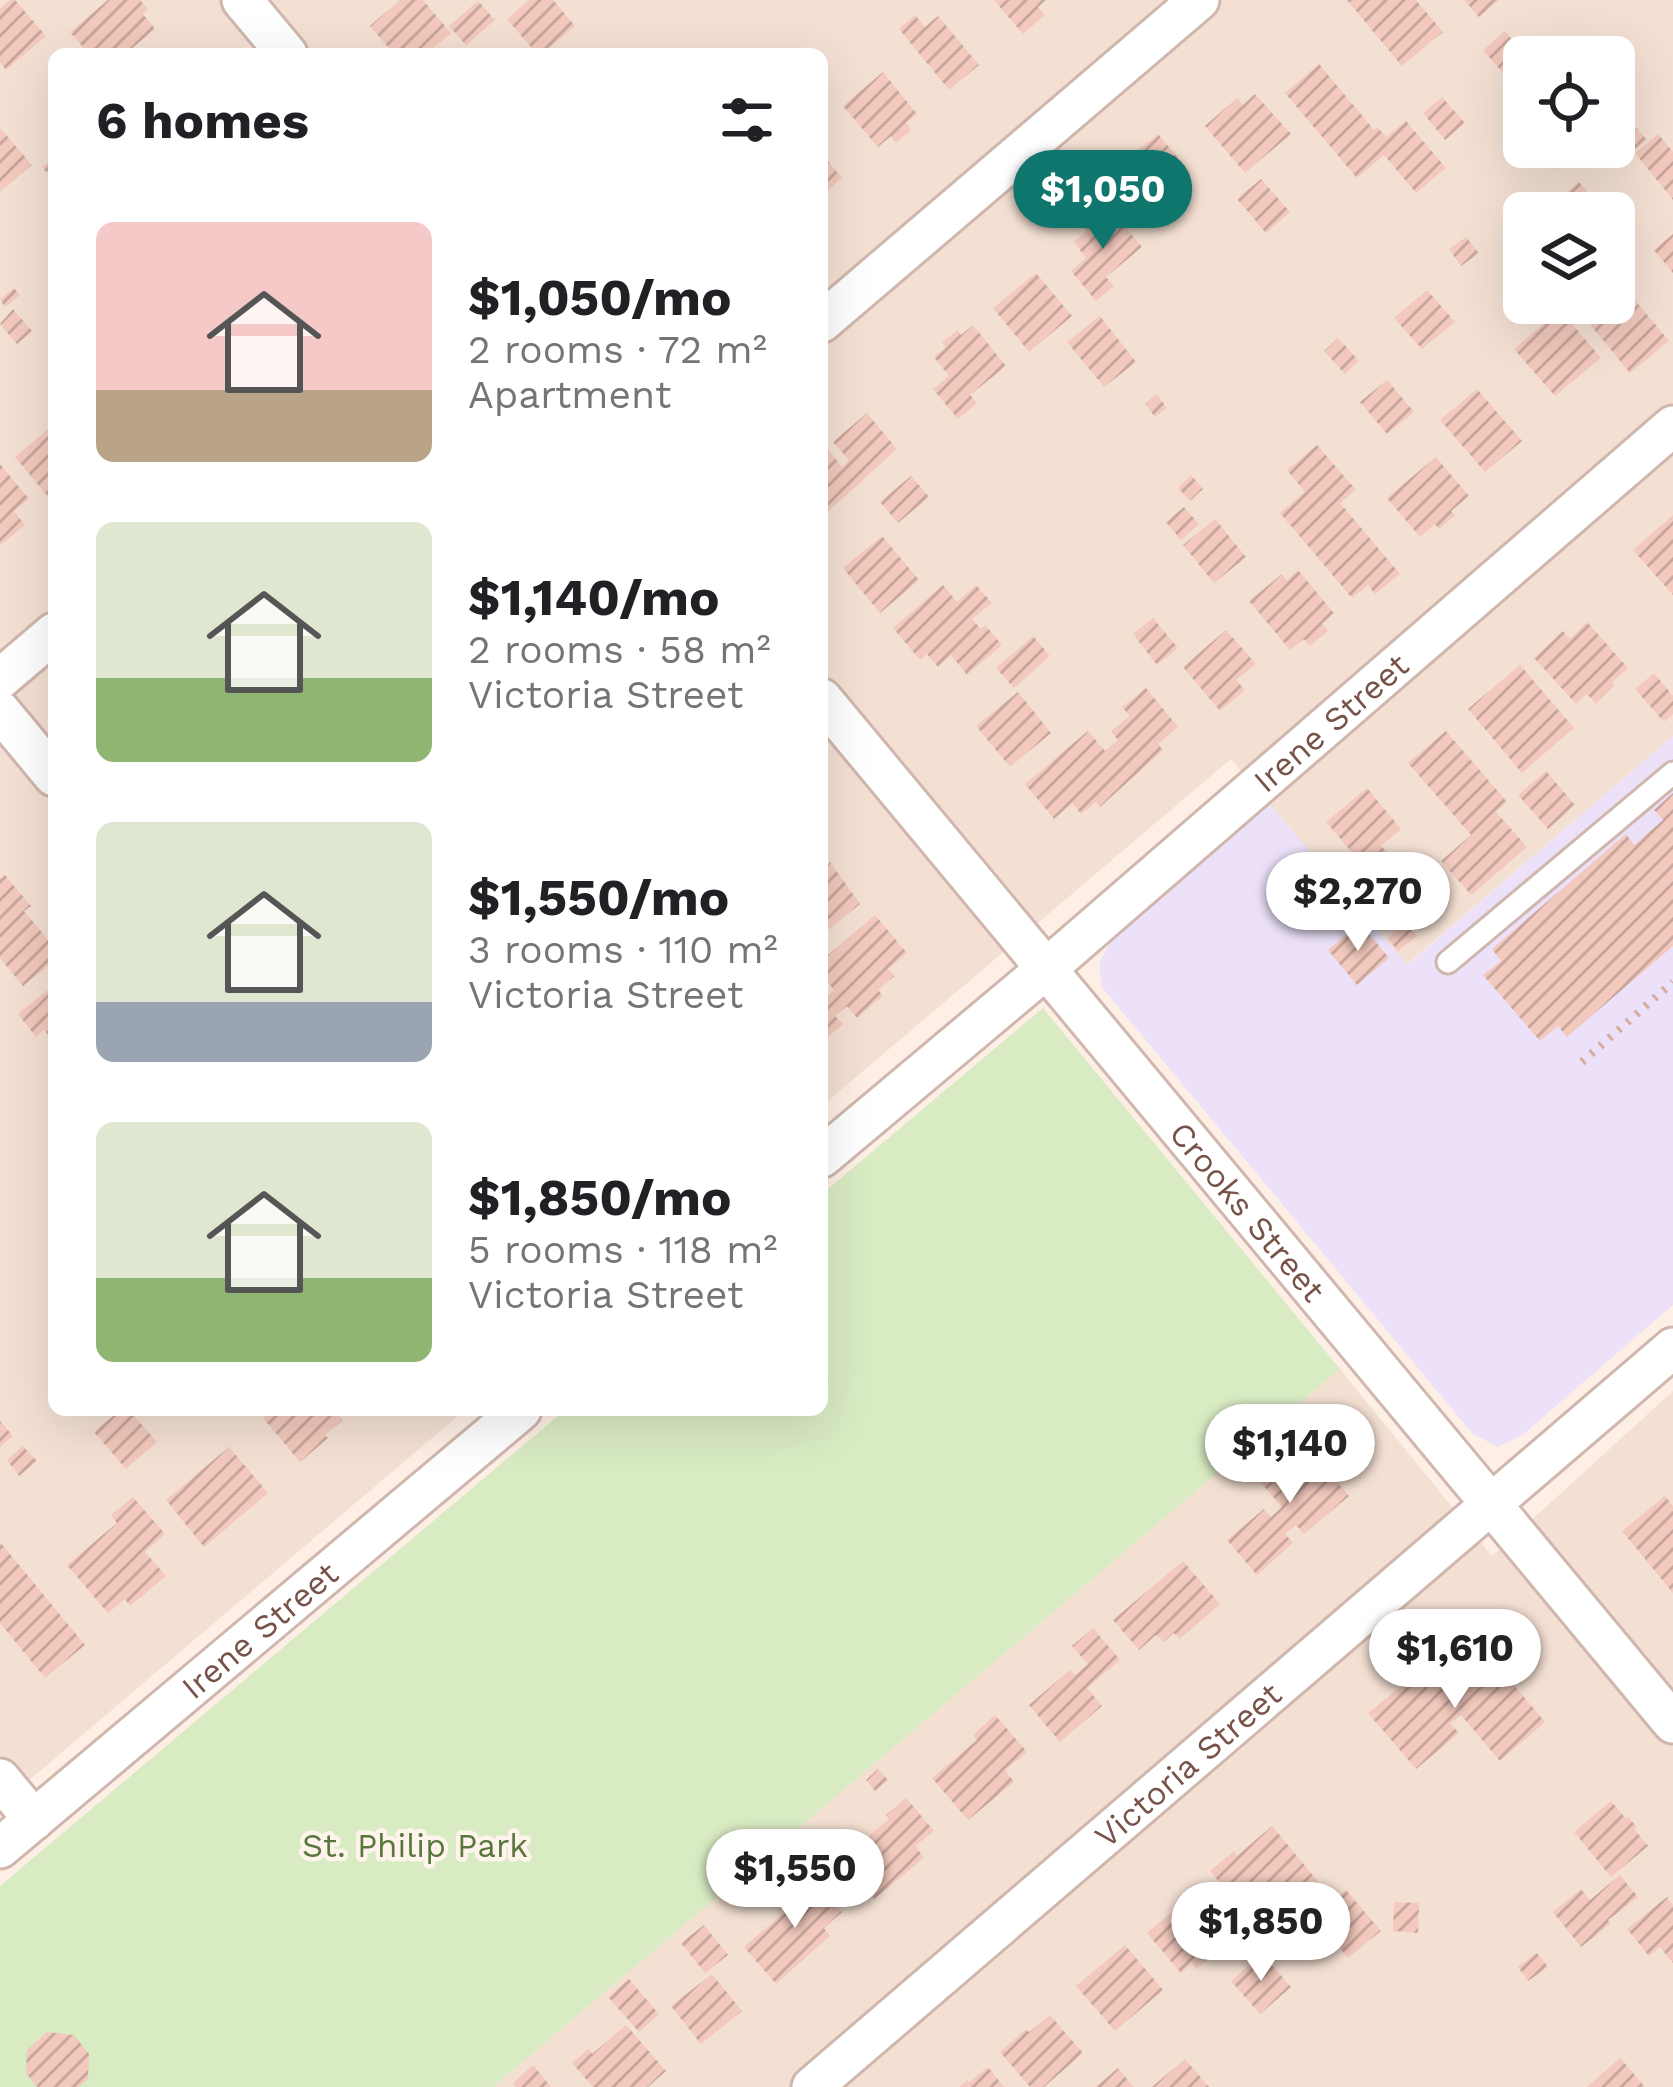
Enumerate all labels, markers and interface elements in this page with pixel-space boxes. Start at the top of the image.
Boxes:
map controls [1503,36,1635,324]
button: locate [1503,36,1635,168]
icon: filters [714,87,780,153]
text: 6 homes [96,91,309,150]
pin: $1,050 [1005,150,1201,252]
text: $1,050 [1040,166,1166,211]
button: layers [1503,192,1635,324]
text: $1,050/mo [468,268,732,327]
icon: home [192,270,336,414]
text: 2 rooms · 72 m² [468,327,767,372]
text: Apartment [468,372,671,417]
text: $1,140/mo [468,568,720,627]
icon: home [192,570,336,714]
text: 2 rooms · 58 m² [468,627,771,672]
street label: Irene Street [1245,645,1416,800]
text: Victoria Street [468,672,743,717]
pin: $2,270 [1260,852,1456,954]
text: $1,550/mo [468,868,729,927]
text: $2,270 [1293,868,1423,913]
icon: home [192,870,336,1014]
text: 3 rooms · 110 m² [468,927,778,972]
text: Victoria Street [468,972,743,1017]
street label: Crooks Street [1162,1114,1334,1309]
text: $1,850/mo [468,1168,732,1227]
icon: home [192,1170,336,1314]
text: 5 rooms · 118 m² [468,1227,778,1272]
text: Victoria Street [468,1272,743,1317]
pin: $1,140 [1192,1404,1388,1506]
text: $1,140 [1232,1420,1348,1465]
street label: Irene Street [174,1553,346,1706]
pin: $1,610 [1357,1609,1553,1711]
text: $1,610 [1396,1625,1514,1670]
street label: Victoria Street [1086,1674,1289,1855]
park label: St. Philip Park [302,1826,528,1865]
pin: $1,550 [697,1829,893,1931]
text: $1,550 [733,1845,857,1890]
pin: $1,850 [1163,1882,1359,1984]
text: $1,850 [1198,1898,1324,1943]

